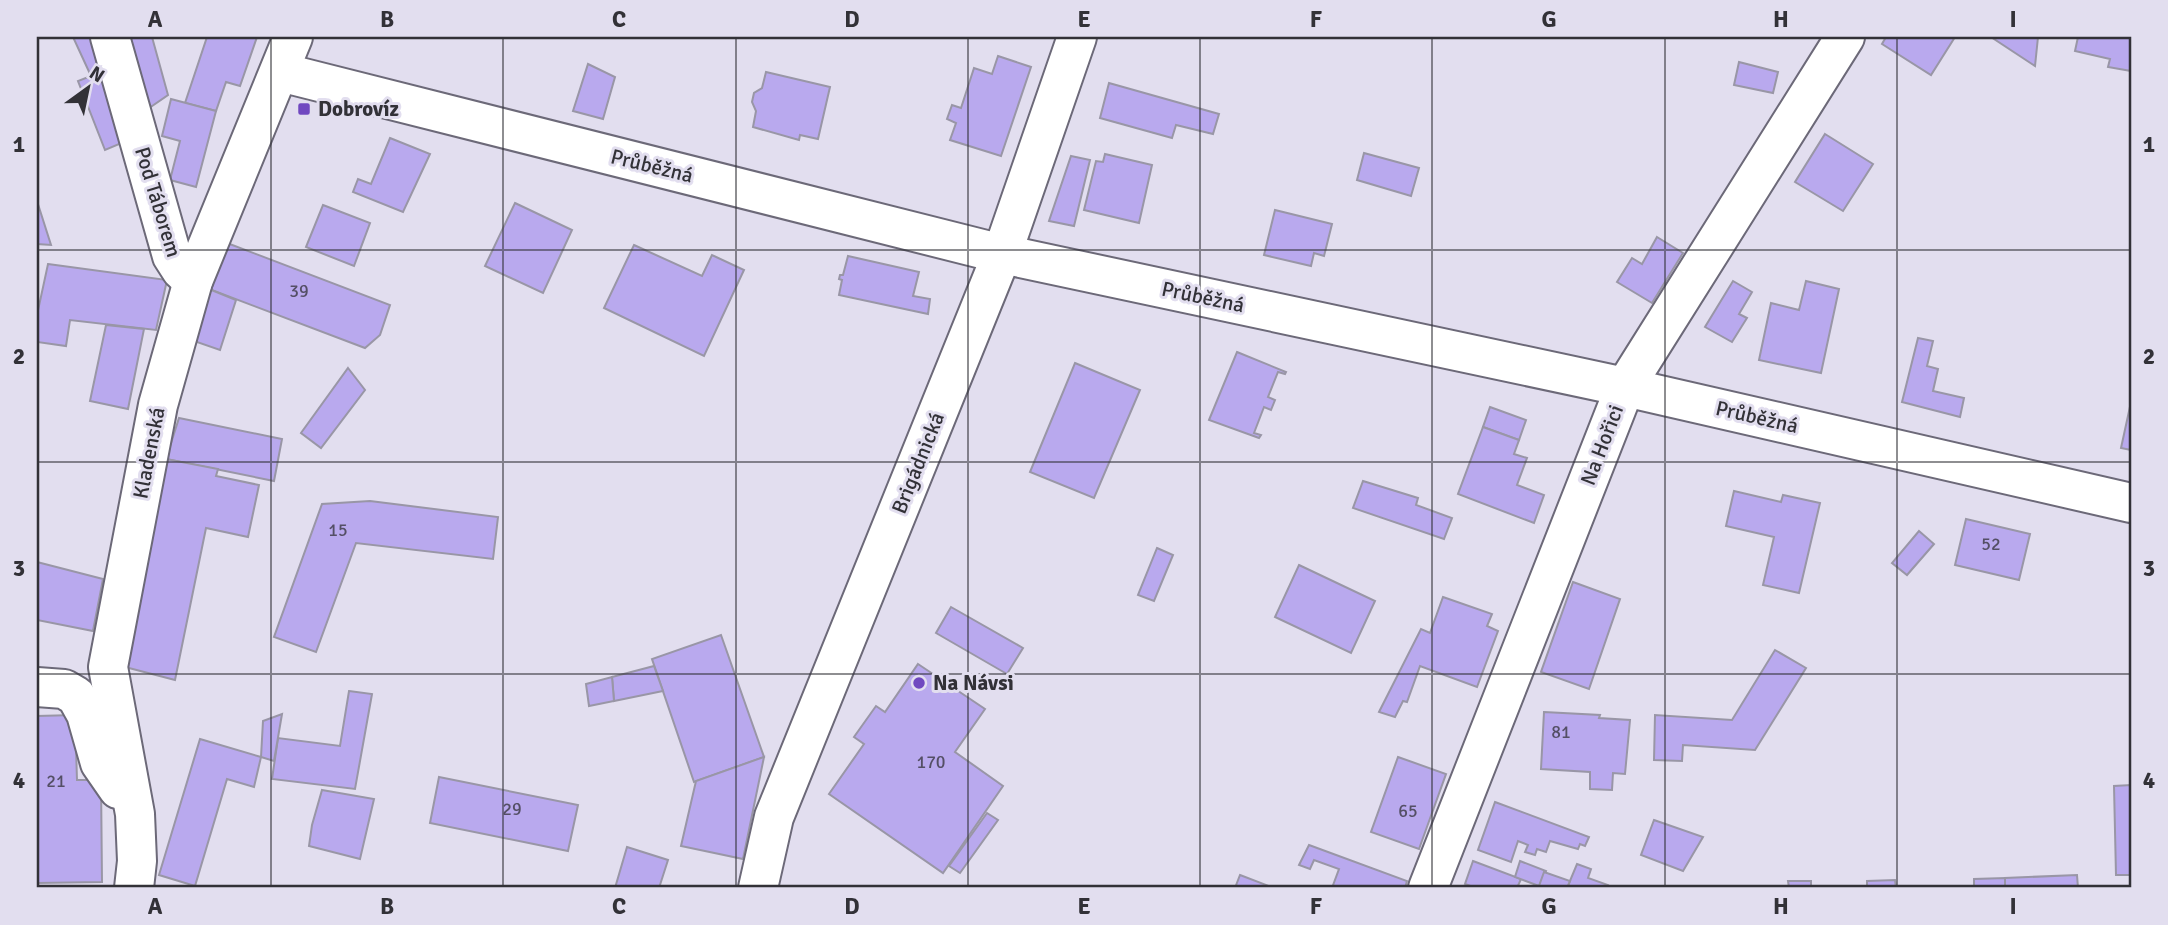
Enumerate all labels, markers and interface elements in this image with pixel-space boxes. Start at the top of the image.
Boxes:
text: A [148,5,163,34]
text: B [380,5,394,34]
text: C [612,5,626,34]
text: D [844,5,860,34]
text: E [1077,5,1091,34]
text: F [1310,5,1322,34]
text: G [1541,5,1557,34]
text: H [1773,5,1789,34]
text: I [2009,5,2017,34]
north arrow [52,52,122,122]
text: N [85,61,109,88]
place label: Dobrovíz [318,96,399,122]
marker: Dobrovíz [296,101,312,117]
text: 1 [13,130,25,159]
text: 1 [2143,130,2155,159]
street label: Průběžná [608,143,696,189]
street label: Pod Táborem [129,144,187,260]
street label: Průběžná [1159,276,1247,318]
house number: 39 [289,280,309,302]
text: 2 [13,342,25,371]
text: 2 [2143,342,2155,371]
street label: Průběžná [1713,395,1801,439]
street label: Na Hořici [1575,401,1629,489]
street label: Kladenská [127,405,171,501]
street label: Brigádnická [886,408,950,518]
house number: 15 [328,519,348,541]
house number: 52 [1981,533,2001,555]
text: 3 [13,554,25,583]
text: 3 [2143,554,2155,583]
place label: Na Návsi [933,670,1014,696]
marker: Na Návsi [911,675,927,691]
house number: 81 [1551,721,1571,743]
house number: 170 [916,751,946,773]
text: 4 [13,766,25,795]
text: 4 [2143,766,2155,795]
house number: 21 [46,770,66,792]
house number: 29 [502,798,522,820]
house number: 65 [1398,800,1418,822]
text: A [148,892,163,921]
text: B [380,892,394,921]
text: C [612,892,626,921]
text: D [844,892,860,921]
text: E [1077,892,1091,921]
text: F [1310,892,1322,921]
text: G [1541,892,1557,921]
text: H [1773,892,1789,921]
text: I [2009,892,2017,921]

